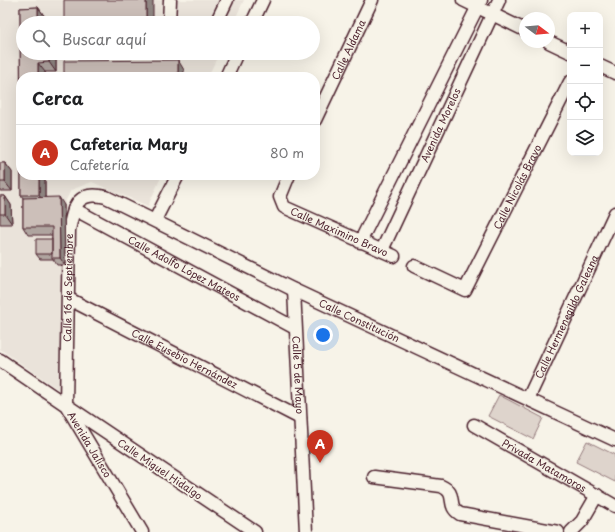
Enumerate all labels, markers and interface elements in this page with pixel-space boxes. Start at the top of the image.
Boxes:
north arrow [519,12,555,48]
map controls [567,12,603,156]
button: + [567,12,603,48]
search box [16,16,320,60]
street label: Calle Aldama [327,16,369,82]
icon: search [30,27,52,49]
text: Buscar aquí [62,27,146,50]
button: − [567,48,603,84]
button: locate [567,84,603,120]
text: Cerca [32,85,83,111]
street label: Avenida Morelos [416,85,464,164]
button: layers [567,120,603,156]
text: Cafeteria Mary [70,132,188,155]
street label: Calle Nicolás Bravo [489,141,545,231]
text: A [40,143,50,162]
text: 80 m [270,143,304,162]
text: Cafetería [70,155,129,174]
street label: Calle Maximino Bravo [288,203,391,260]
street label: Calle Adolfo López Mateos [125,231,244,304]
street label: Calle 16 de Septiembre [59,233,76,342]
street label: Calle Hermenegildo Galeana [531,251,602,381]
street label: Calle Constitución [317,295,402,345]
street label: Calle Eusebio Hernández [129,325,241,392]
your location [313,325,333,345]
street label: Calle 5 de Mayo [289,336,308,415]
street label: Avenida Jalisco [65,408,116,481]
pin: A [307,430,333,463]
street label: Calle Miguel Hidalgo [115,435,206,503]
street label: Privada Matamoros [500,435,590,495]

